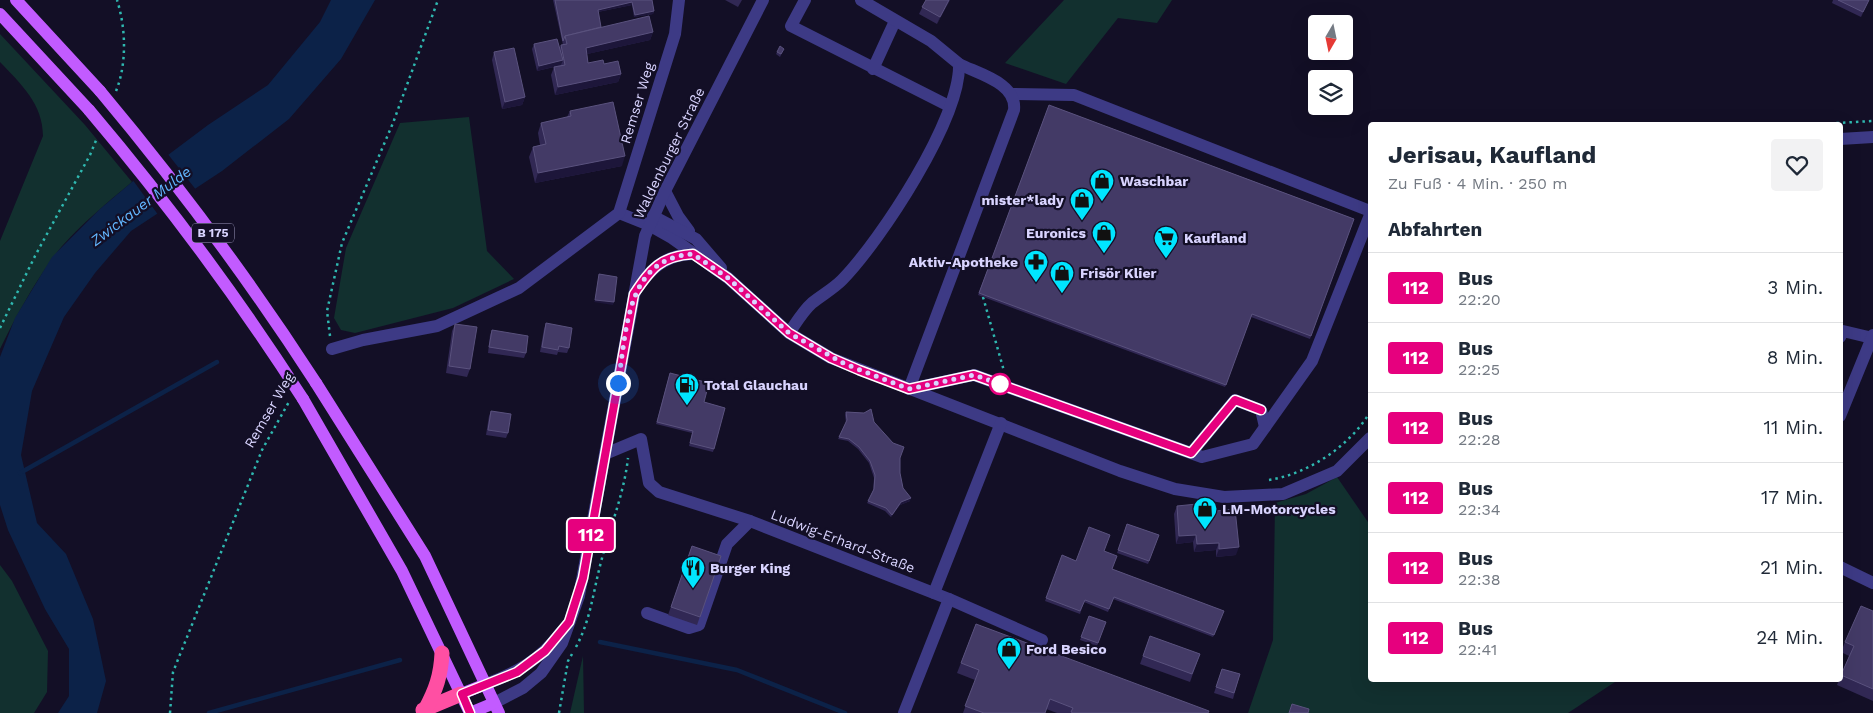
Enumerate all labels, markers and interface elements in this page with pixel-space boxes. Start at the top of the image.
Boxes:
north arrow [1308,15,1352,60]
map controls [1308,15,1353,115]
street label: Remser Weg [617,60,657,146]
button: layers [1308,70,1353,115]
street label: Waldenburger Straße [630,85,708,221]
button: heart [1771,139,1823,191]
text: Jerisau, Kaufland [1388,141,1596,169]
water label: Zwickauer Mulde [86,162,195,250]
shop icon: Waschbar [1089,168,1115,202]
place label: Waschbar [1120,173,1188,189]
text: Zu Fuß · 4 Min. · 250 m [1388,174,1568,193]
shop icon: mister*lady [1069,187,1095,221]
place label: mister*lady [981,192,1064,208]
text: Abfahrten [1388,218,1482,241]
shop icon: Euronics [1091,220,1117,254]
road number: B 175 [192,224,234,242]
place label: Euronics [1026,225,1087,241]
supermarket icon: Kaufland [1153,225,1179,259]
place label: Kaufland [1184,230,1246,246]
pharmacy icon: Aktiv-Apotheke [1023,249,1049,283]
place label: Aktiv-Apotheke [909,254,1018,270]
shop icon: Frisör Klier [1049,260,1075,294]
place label: Frisör Klier [1080,265,1157,281]
text: Bus [1458,267,1493,290]
text: 3 Min. [1767,276,1823,299]
text: 112 [1402,277,1429,298]
text: 22:20 [1458,290,1501,309]
text: Bus [1458,337,1493,360]
text: 8 Min. [1767,346,1823,369]
text: 112 [1402,347,1429,368]
text: 22:25 [1458,360,1500,379]
street label: Remser Weg [241,369,297,450]
your location [606,371,631,396]
fuel station icon: Total Glauchau [674,372,700,406]
unlabelled marker [989,373,1011,395]
place label: Total Glauchau [704,377,808,393]
text: Bus [1458,407,1493,430]
text: 11 Min. [1764,416,1823,439]
text: 112 [1402,417,1429,438]
text: 22:28 [1458,430,1501,449]
text: Bus [1458,477,1493,500]
text: 17 Min. [1761,486,1823,509]
text: 112 [1402,487,1429,508]
shop icon: LM-Motorcycles [1192,496,1218,530]
text: 22:34 [1458,500,1501,519]
place label: LM-Motorcycles [1222,501,1336,517]
street label: Ludwig-Erhard-Straße [769,506,917,576]
line badge: 112 [562,519,620,551]
text: 112 [578,524,604,545]
text: Bus [1458,547,1493,570]
restaurant icon: Burger King [680,555,706,589]
text: 21 Min. [1760,556,1823,579]
text: 112 [1402,557,1429,578]
place label: Burger King [710,560,790,576]
text: 22:38 [1458,570,1501,589]
text: Bus [1458,617,1493,640]
text: 24 Min. [1756,626,1823,649]
text: 112 [1402,627,1429,648]
shop icon: Ford Besico [996,636,1022,670]
text: 22:41 [1458,640,1497,659]
place label: Ford Besico [1026,641,1107,657]

